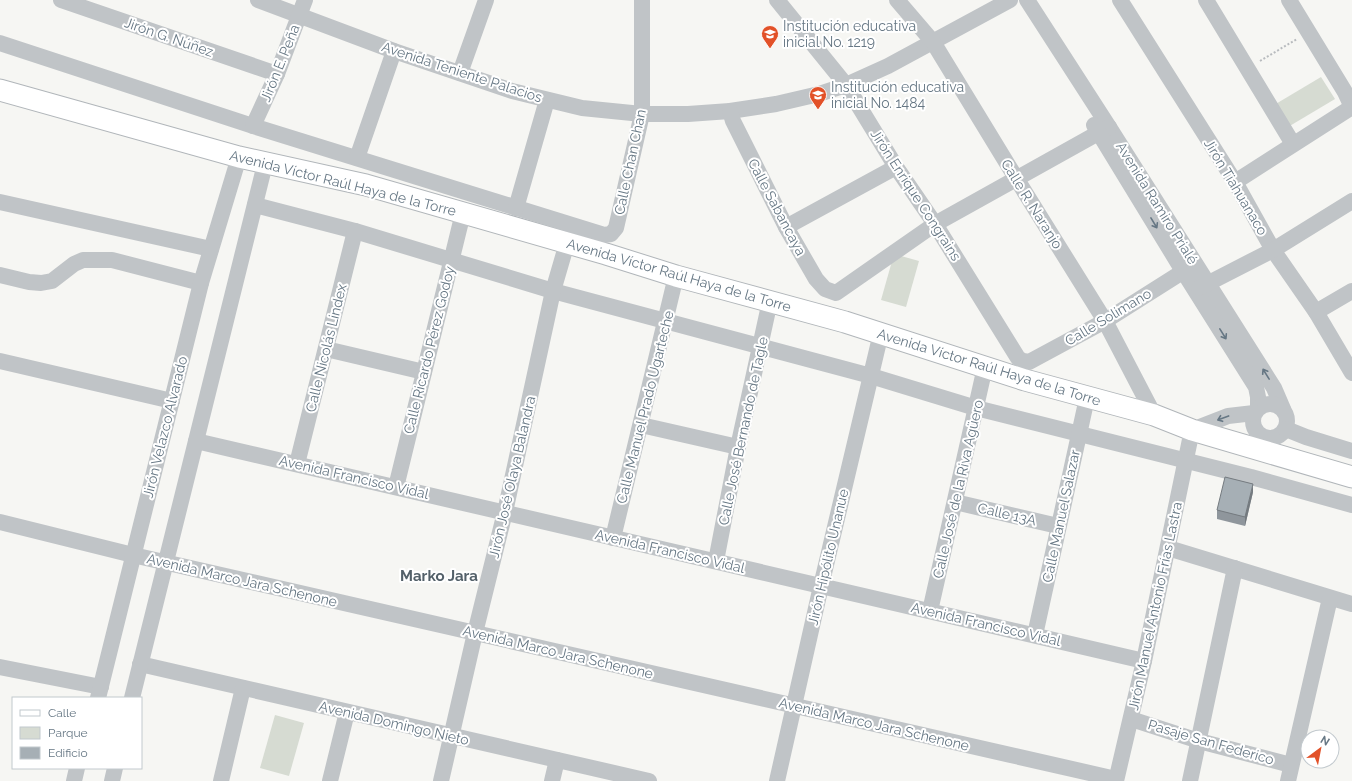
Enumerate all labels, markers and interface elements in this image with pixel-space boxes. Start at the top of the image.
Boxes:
street label: Jirón G. Núñez [122,14,216,60]
place label: Institución educativa inicial No. 1219 [783,18,916,50]
street label: Jirón E. Peña [257,22,303,104]
school or university icon: Institución educativa inicial No. 1219 [760,24,780,49]
street label: Avenida Teniente Palacios [380,38,544,106]
place label: Institución educativa inicial No. 1484 [831,79,964,111]
school or university icon: Institución educativa inicial No. 1484 [808,85,828,110]
street label: Calle Chan Chan [611,108,649,216]
street label: Jirón Enrique Congrains [868,126,965,264]
street label: Jirón Tiahuanaco [1201,136,1271,238]
street label: Avenida Ramiro Prialé [1113,139,1201,267]
street label: Avenida Víctor Raúl Haya de la Torre [228,147,458,219]
street label: Calle Sabancaya [745,156,809,258]
street label: Calle R. Naranjo [998,156,1066,252]
one-way arrow [1151,217,1159,229]
street label: Avenida Víctor Raúl Haya de la Torre [565,235,793,315]
street label: Calle Ricardo Pérez Godoy [400,264,458,435]
street label: Calle Nicolás Lindex [302,282,350,414]
street label: Calle Solimano [1062,285,1154,349]
street label: Calle Manuel Prado Ugarteche [613,309,677,505]
street label: Avenida Víctor Raúl Haya de la Torre [875,325,1103,409]
one-way arrow [1219,328,1227,339]
street label: Calle José Bernando de Tagle [715,335,771,527]
street label: Jirón Velazco Alvarado [140,354,190,500]
one-way arrow [1261,369,1270,380]
street label: Jirón José Olaya Balandra [486,394,538,560]
street label: Calle José de la Riva Agüero [930,398,986,580]
one-way arrow [1217,415,1229,423]
street label: Calle Manuel Salazar [1039,448,1083,584]
street label: Avenida Francisco Vidal [278,452,431,502]
street label: Jirón Hipólito Unanue [805,487,851,627]
street label: Calle 13A [976,500,1038,529]
street label: Jirón Manuel Antonio Frías Lastra [1125,500,1185,712]
street label: Avenida Francisco Vidal [594,526,747,576]
street label: Avenida Marco Jara Schenone [145,550,339,610]
district label: Marko Jara [400,567,478,585]
street label: Avenida Francisco Vidal [910,599,1063,649]
street label: Avenida Marco Jara Schenone [461,622,655,682]
street label: Avenida Marco Jara Schenone [777,694,971,754]
legend [12,697,142,769]
street label: Avenida Domingo Nieto [317,698,471,748]
text: Calle [48,706,76,720]
street label: Pasaje San Federico [1146,716,1276,768]
text: Parque [48,726,88,740]
north arrow [1300,729,1340,769]
text: N [1318,733,1332,749]
text: Edificio [48,746,88,760]

